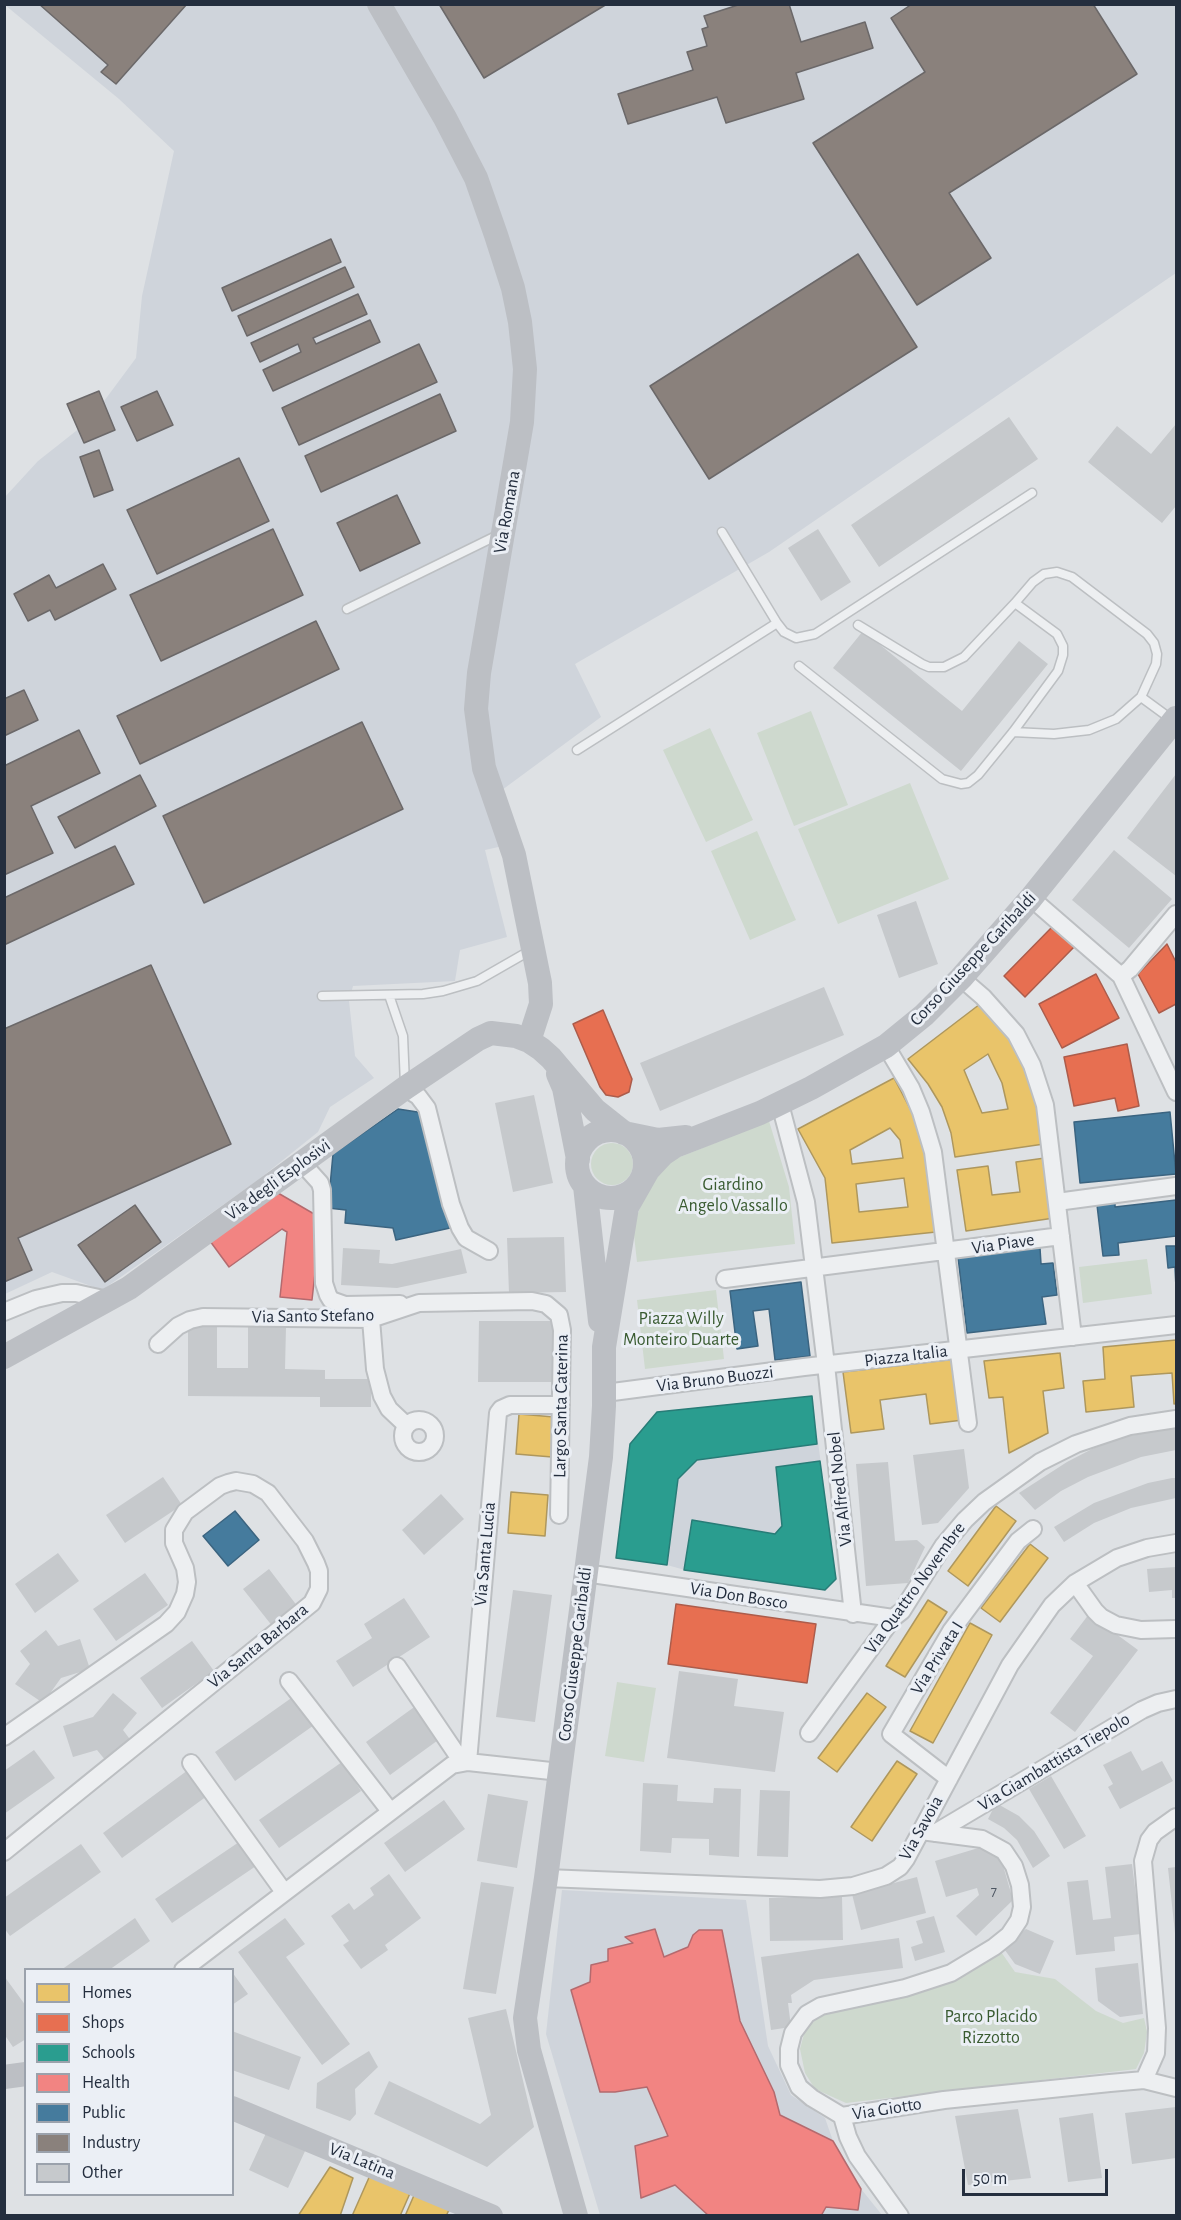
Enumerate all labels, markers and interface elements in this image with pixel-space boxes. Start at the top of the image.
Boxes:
street label: Via Romana [489,469,525,555]
street label: Corso Giuseppe Garibaldi [905,887,1041,1031]
street label: Via degli Esplosivi [221,1135,335,1225]
park label: Giardino Angelo Vassallo [678,1174,788,1216]
street label: Via Piave [970,1229,1036,1259]
street label: Via Santo Stefano [252,1304,374,1328]
park label: Piazza Willy Monteiro Duarte [623,1308,739,1350]
street label: Largo Santa Caterina [549,1334,573,1478]
street label: Piazza Italia [863,1340,949,1372]
street label: Via Bruno Buozzi [655,1361,775,1397]
street label: Via Alfred Nobel [823,1431,857,1547]
street label: Via Santa Lucia [470,1501,500,1607]
street label: Via Quattro Novembre [860,1518,970,1658]
street label: Corso Giuseppe Garibaldi [554,1566,596,1742]
street label: Via Don Bosco [688,1578,790,1614]
street label: Via Santa Barbara [203,1599,313,1693]
street label: Via Privata I [906,1617,968,1699]
street label: Via Giambattista Tiepolo [974,1708,1134,1816]
street label: Via Savoia [894,1792,948,1864]
house number: 7 [991,1882,997,1900]
legend [24,1968,234,2196]
text: Homes [82,1984,132,2002]
park label: Parco Placido Rizzotto [944,2006,1038,2048]
text: Shops [82,2014,124,2032]
text: Schools [82,2044,135,2062]
text: Health [82,2074,130,2092]
street label: Via Giotto [851,2093,923,2125]
text: Public [82,2104,125,2122]
text: Industry [82,2134,141,2152]
street label: Via Latina [326,2138,398,2184]
scale bar [965,2157,1110,2195]
text: Other [82,2164,123,2182]
text: 50 m [973,2170,1007,2188]

